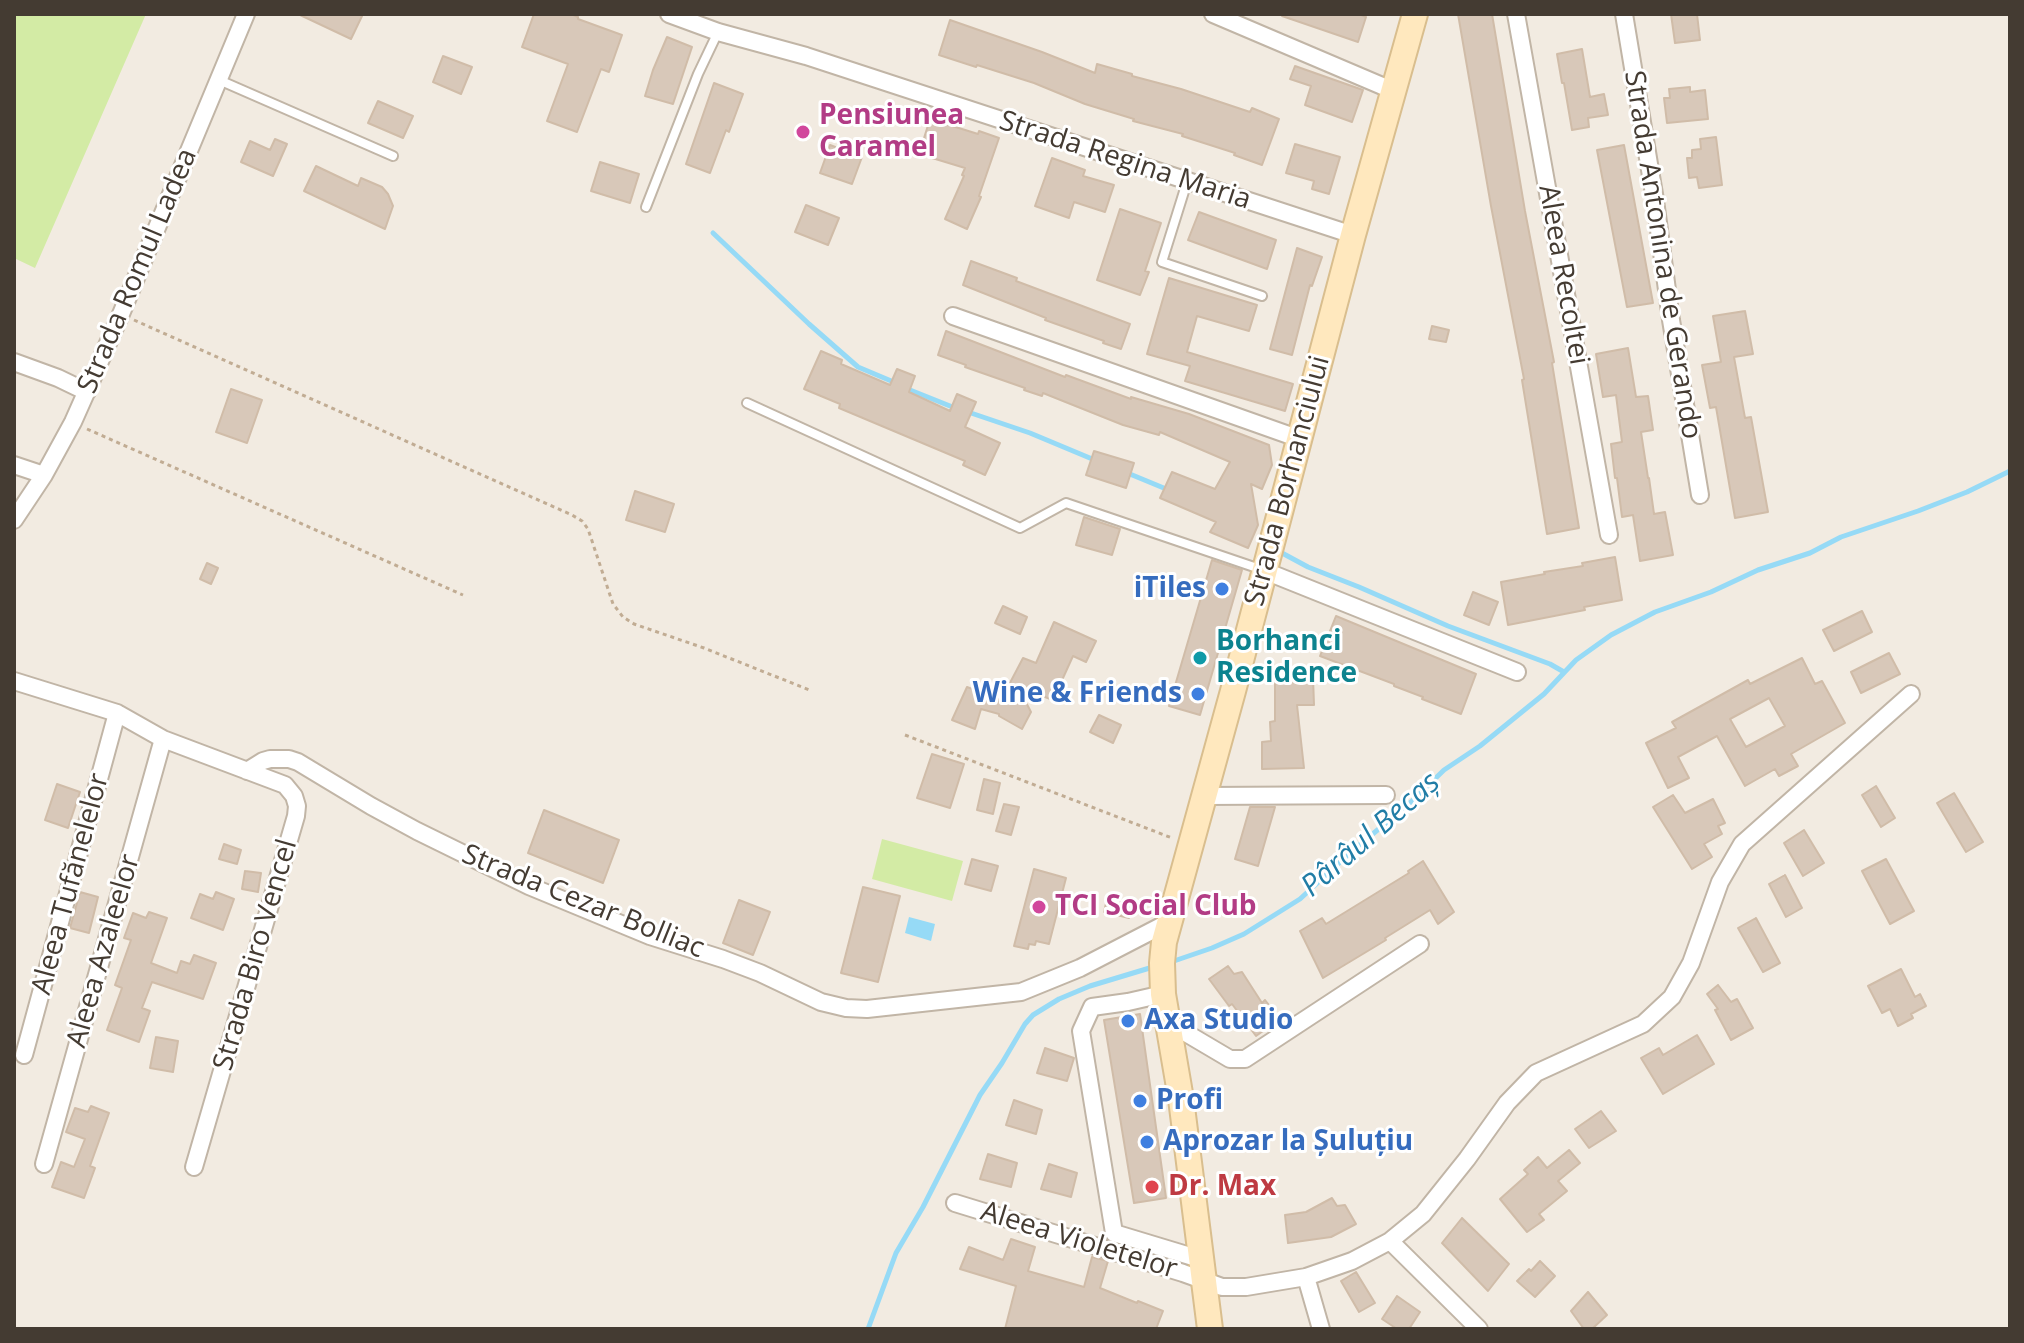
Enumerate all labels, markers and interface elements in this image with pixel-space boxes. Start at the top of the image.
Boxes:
street label: Strada Antonina de Gerando [1616,68,1708,442]
place label: Pensiunea Caramel [819,99,964,165]
street label: Strada Regina Maria [995,104,1255,218]
marker: Pensiunea Caramel [794,123,812,141]
street label: Strada Romul Ladea [71,144,205,398]
street label: Aleea Recoltei [1531,182,1595,368]
street label: Strada Borhanciului [1238,352,1338,610]
place label: iTiles [1134,572,1206,606]
marker: iTiles [1213,580,1231,598]
place label: Borhanci Residence [1216,625,1357,691]
marker: Borhanci Residence [1191,649,1209,667]
place label: Wine & Friends [973,677,1182,711]
marker: Wine & Friends [1189,685,1207,703]
water label: Pârâul Becaș [1294,765,1448,905]
street label: Aleea Tufănelelor [25,770,117,998]
street label: Strada Biro Vencel [207,836,305,1074]
street label: Strada Cezar Bolliac [457,838,709,966]
street label: Aleea Azaleelor [60,851,148,1051]
place label: TCI Social Club [1055,890,1257,924]
marker: TCI Social Club [1030,898,1048,916]
place label: Axa Studio [1144,1004,1293,1038]
marker: Axa Studio [1119,1012,1137,1030]
place label: Profi [1156,1084,1223,1118]
marker: Profi [1131,1092,1149,1110]
place label: Aprozar la Șuluțiu [1163,1125,1413,1159]
marker: Aprozar la Șuluțiu [1138,1133,1156,1151]
place label: Dr. Max [1168,1170,1276,1204]
marker: Dr. Max [1143,1178,1161,1196]
street label: Aleea Violetelor [977,1195,1181,1287]

